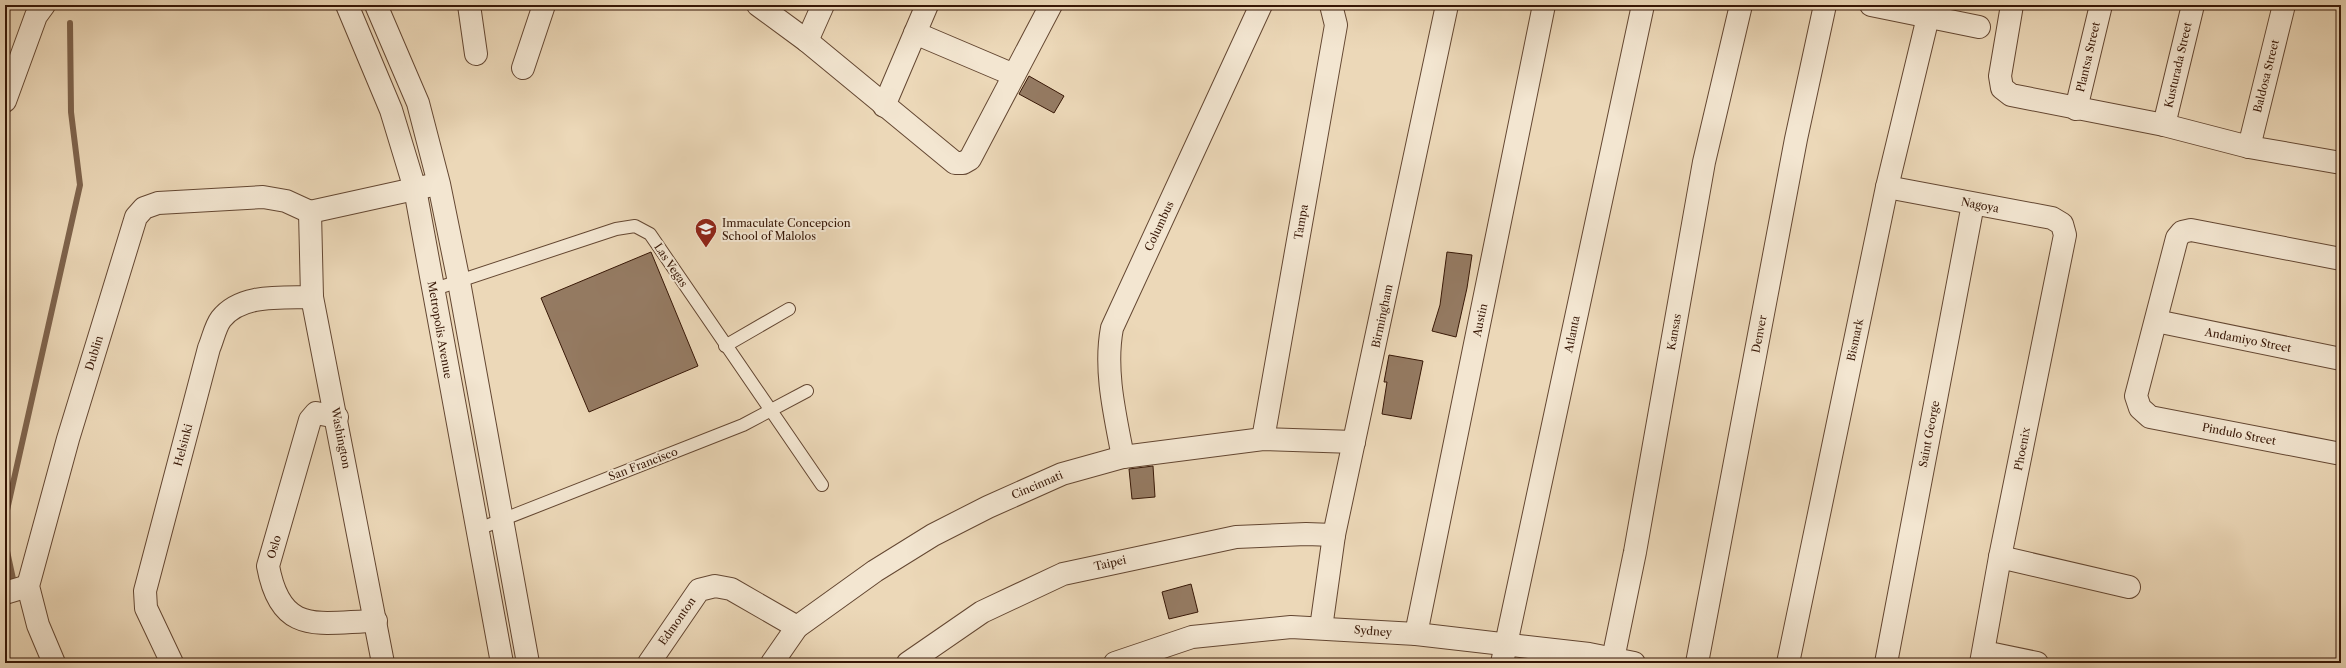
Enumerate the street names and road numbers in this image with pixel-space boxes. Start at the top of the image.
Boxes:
street label: Plantsa Street [2073,20,2103,93]
street label: Kusturada Street [2161,21,2195,109]
street label: Baldosa Street [2250,38,2282,114]
street label: Nagoya [1960,194,2000,216]
street label: Columbus [1141,199,1177,253]
street label: Tampa [1291,203,1311,241]
street label: Las Vegas [651,240,691,290]
street label: Metropolis Avenue [425,280,455,380]
street label: Birmingham [1368,282,1396,349]
street label: Austin [1469,302,1490,339]
street label: Kansas [1664,313,1684,351]
street label: Atlanta [1561,314,1583,355]
street label: Denver [1748,314,1770,354]
street label: Bismark [1844,317,1866,362]
street label: Andamiyo Street [2203,325,2292,355]
street label: Dublin [82,334,106,372]
street label: Saint George [1916,399,1942,469]
street label: Washington [328,405,354,470]
street label: Pindulo Street [2201,420,2277,448]
street label: Helsinki [171,422,196,468]
street label: Phoenix [2011,426,2033,472]
street label: San Francisco [606,444,680,484]
street label: Cincinnati [1009,468,1065,502]
street label: Oslo [264,533,284,560]
street label: Taipei [1093,552,1128,573]
street label: Edmonton [655,594,699,648]
street label: Sydney [1353,622,1393,640]

